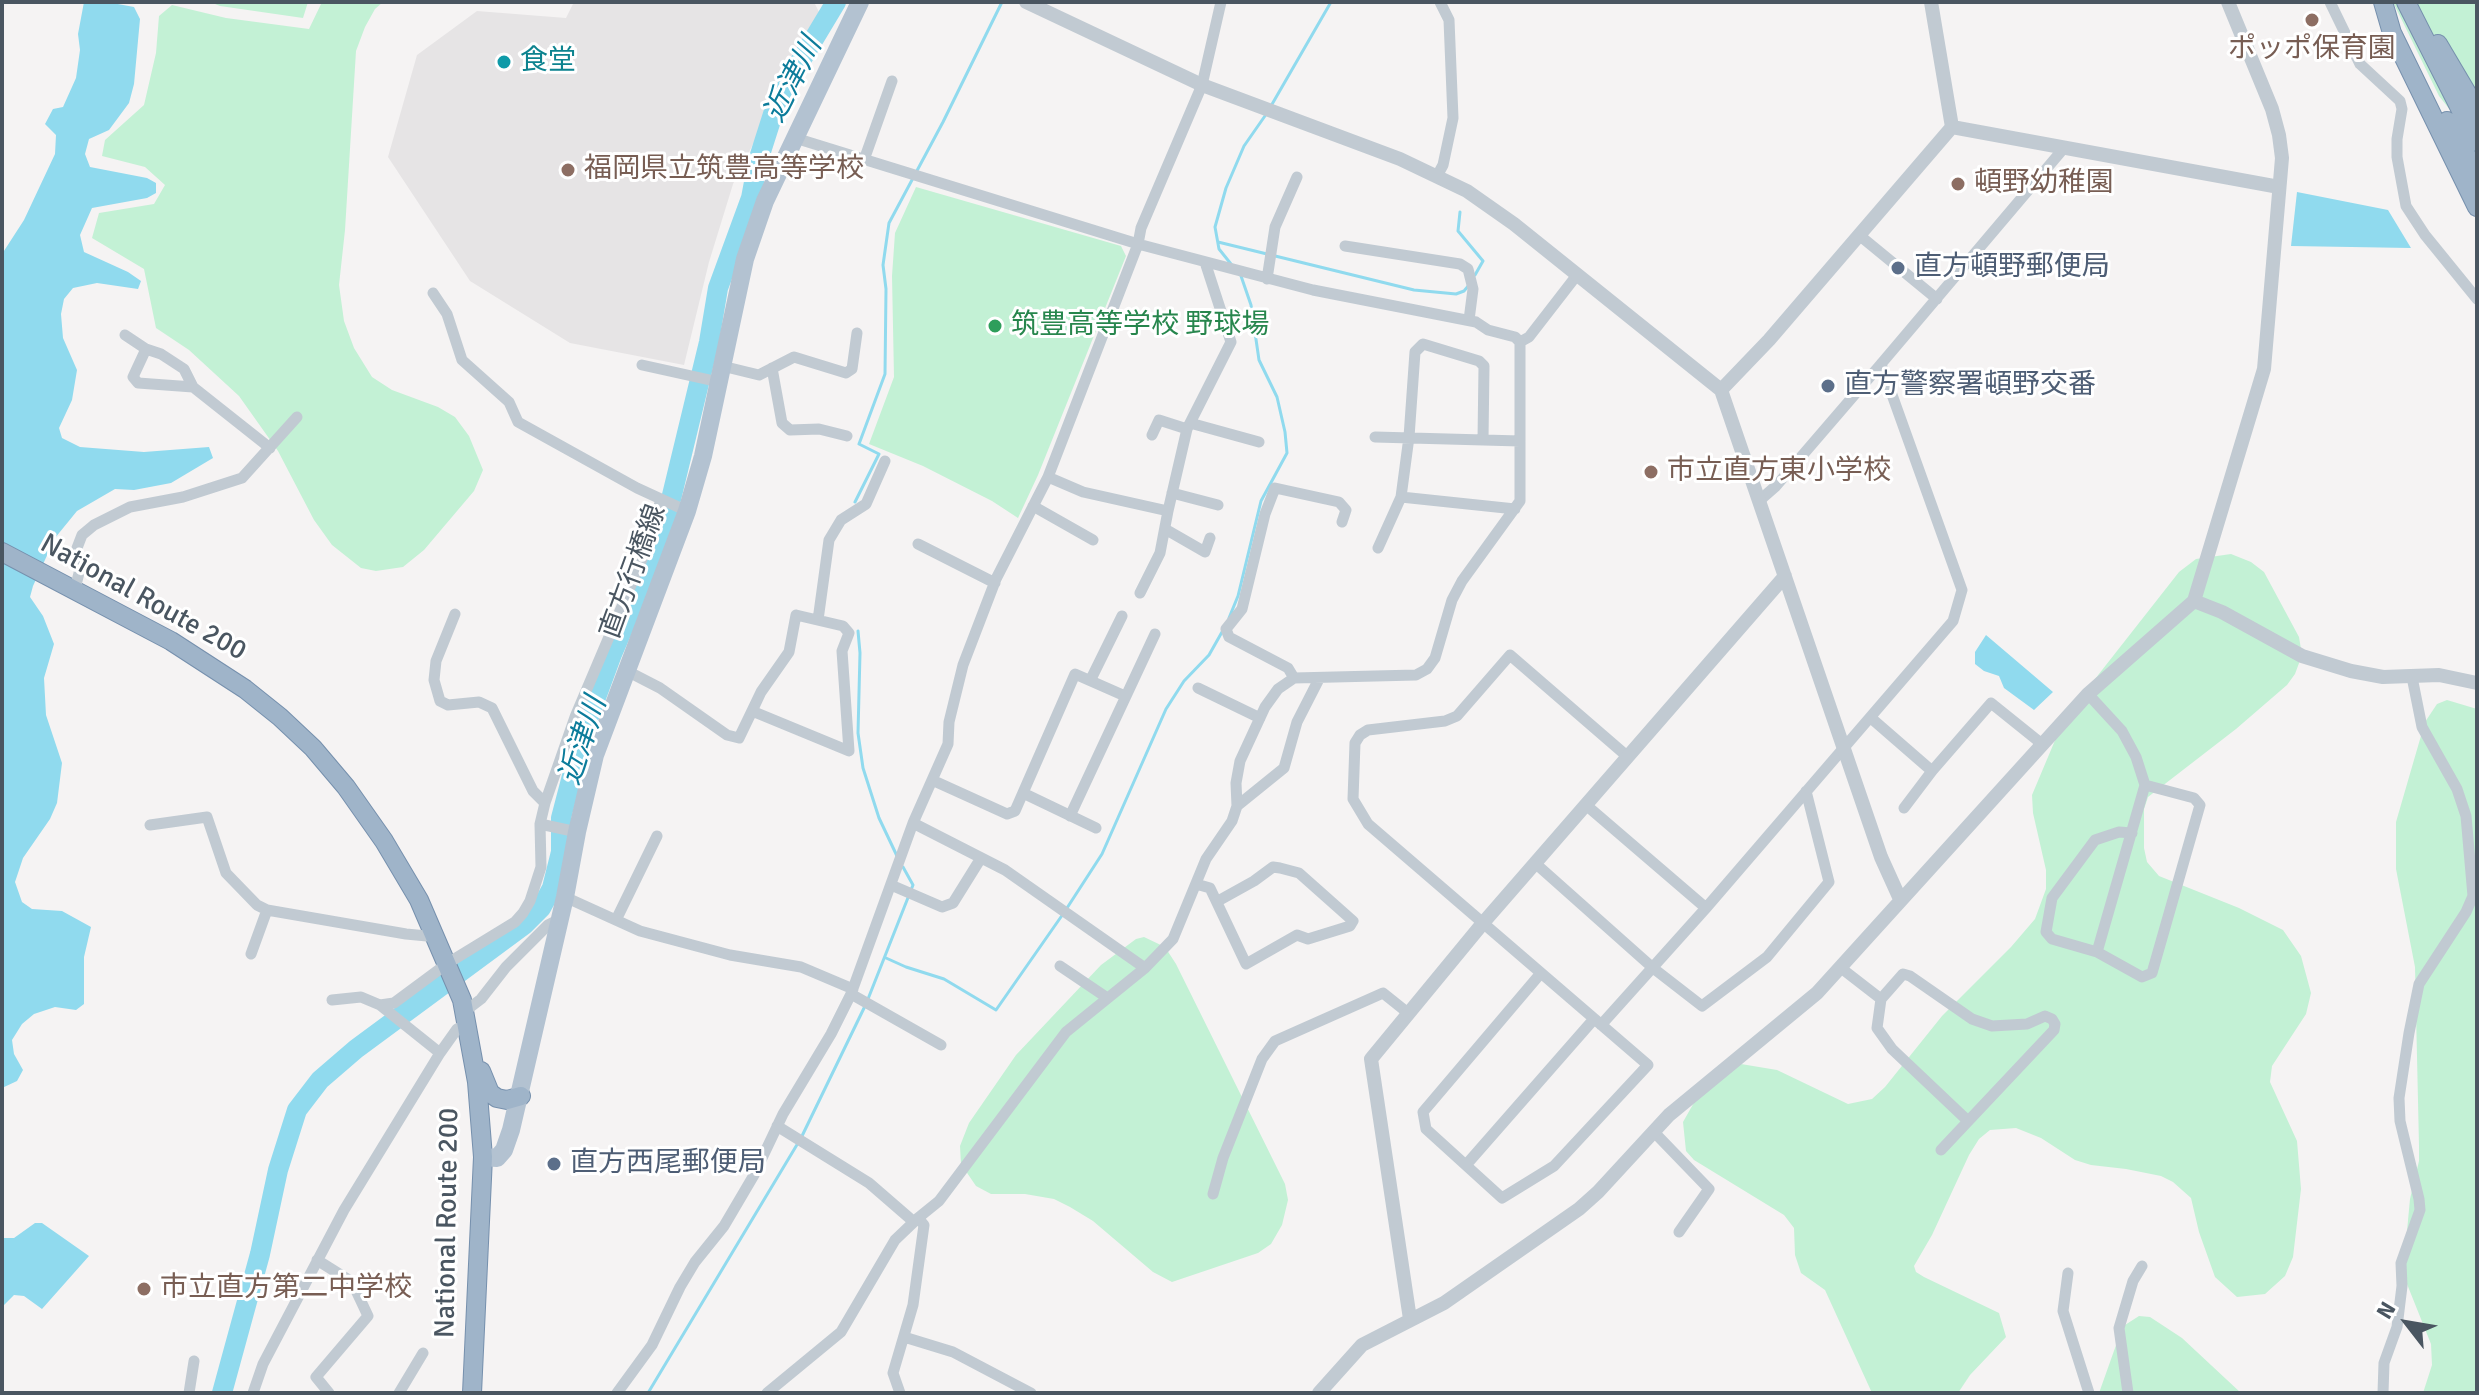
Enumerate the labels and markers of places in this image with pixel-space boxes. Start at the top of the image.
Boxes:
marker: ポッポ保育園 [2303,11,2321,29]
place label: ポッポ保育園 [2228,33,2396,67]
place label: 食堂 [520,45,576,79]
marker: 食堂 [495,53,513,71]
place label: 福岡県立筑豊高等学校 [584,153,864,187]
marker: 福岡県立筑豊高等学校 [559,161,577,179]
place label: 頓野幼稚園 [1974,167,2114,201]
marker: 頓野幼稚園 [1949,175,1967,193]
place label: 直方頓野郵便局 [1914,251,2110,285]
marker: 直方頓野郵便局 [1889,259,1907,277]
place label: 筑豊高等学校 野球場 [1011,309,1269,343]
marker: 筑豊高等学校 野球場 [986,317,1004,335]
place label: 直方警察署頓野交番 [1844,369,2096,403]
marker: 直方警察署頓野交番 [1819,377,1837,395]
place label: 市立直方東小学校 [1667,455,1891,489]
marker: 市立直方東小学校 [1642,463,1660,481]
place label: 直方西尾郵便局 [570,1147,766,1181]
marker: 直方西尾郵便局 [545,1155,563,1173]
place label: 市立直方第二中学校 [160,1272,412,1306]
marker: 市立直方第二中学校 [135,1280,153,1298]

